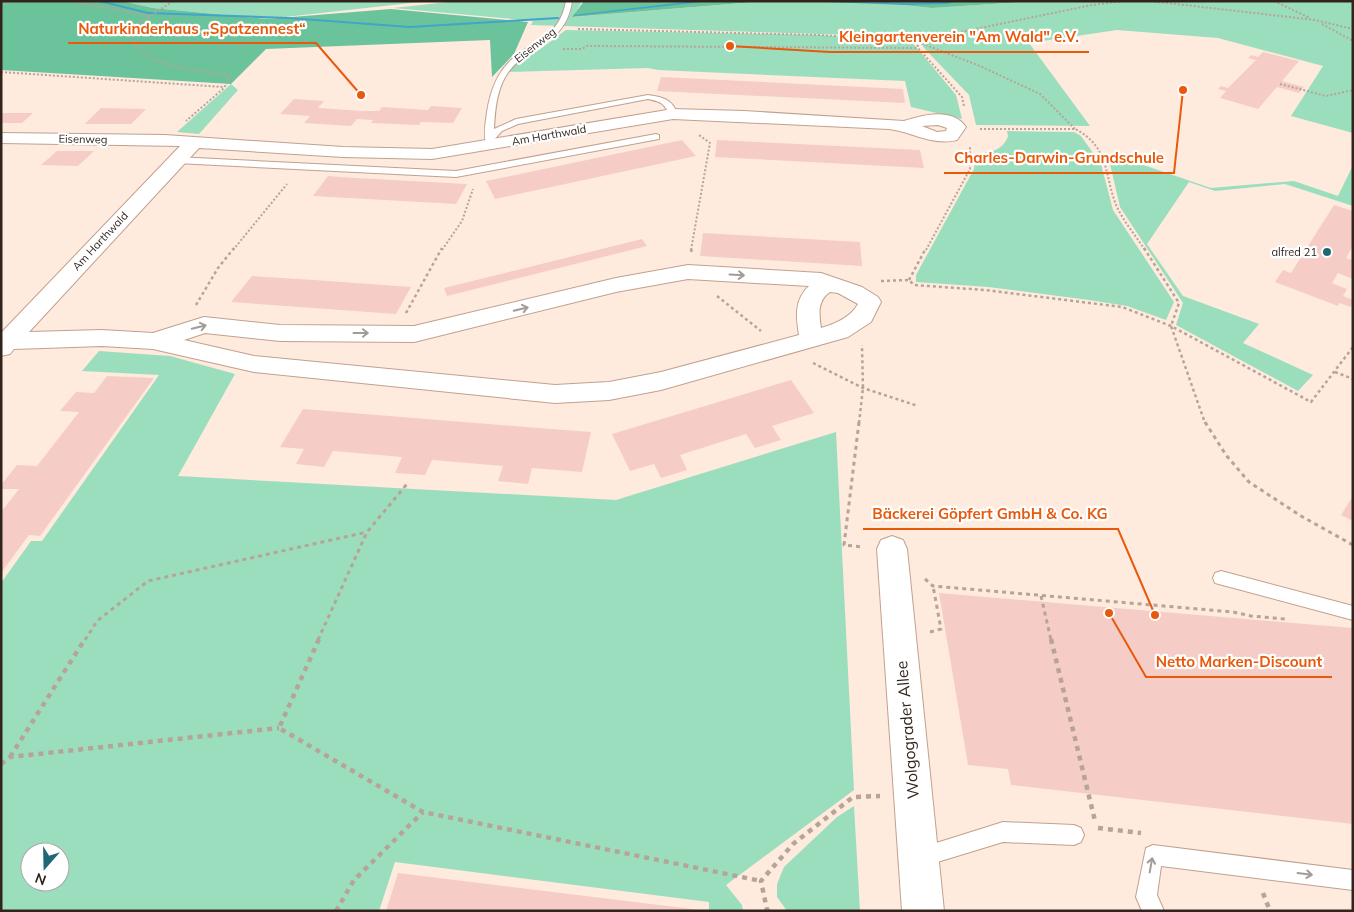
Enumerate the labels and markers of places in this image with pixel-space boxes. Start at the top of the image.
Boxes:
callout: Naturkinderhaus „Spatzennest“ [68,13,316,43]
callout: Kleingartenverein "Am Wald" e.V. [830,22,1089,52]
callout: Charles-Darwin-Grundschule [944,143,1174,173]
place label: alfred 21 [1271,245,1317,259]
marker: alfred 21 [1321,246,1333,258]
callout: Bäckerei Göpfert GmbH & Co. KG [863,499,1118,529]
callout: Netto Marken-Discount [1146,647,1332,677]

